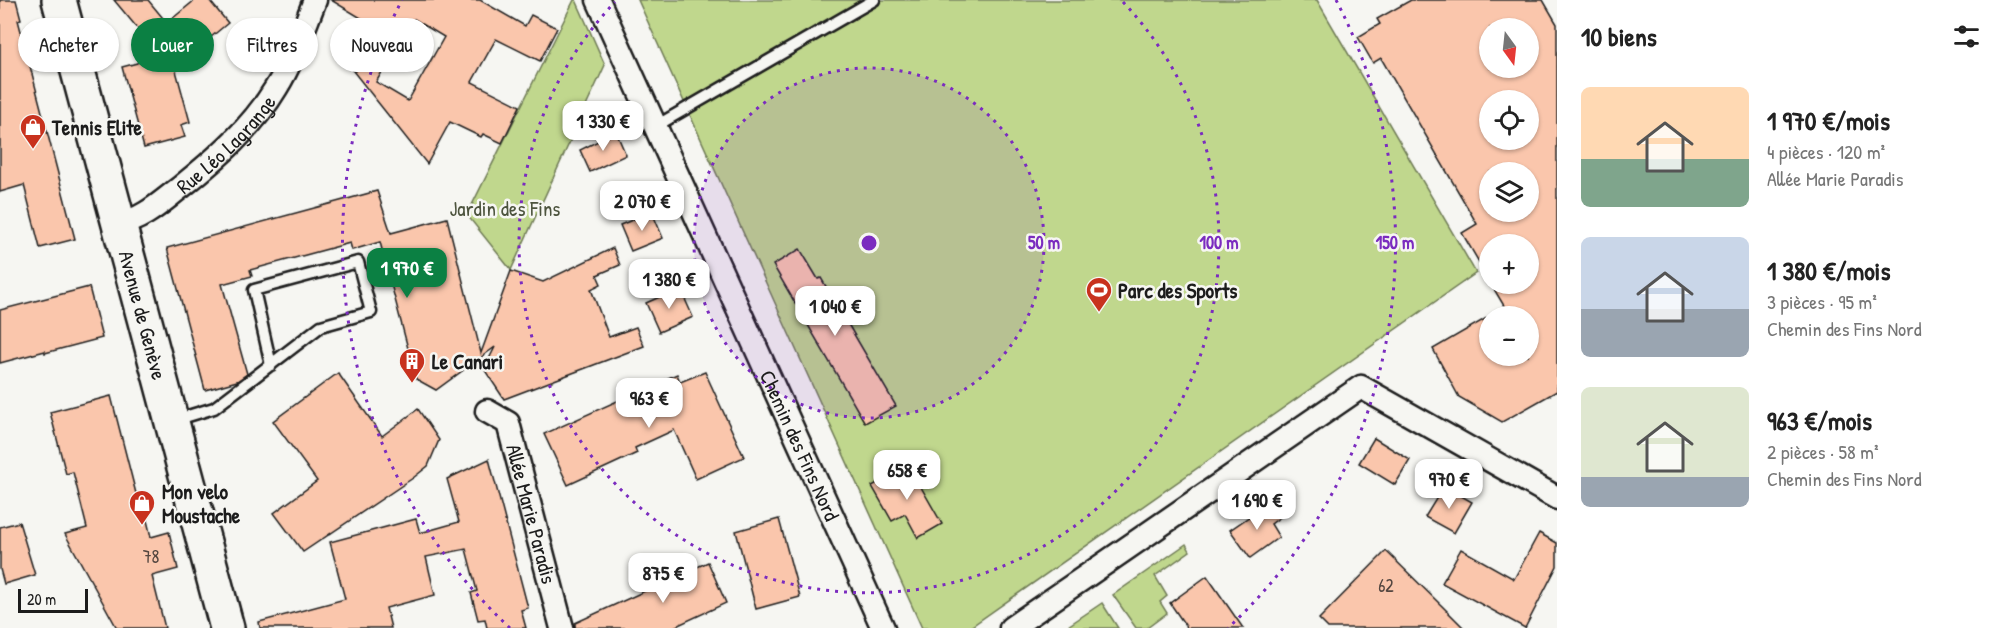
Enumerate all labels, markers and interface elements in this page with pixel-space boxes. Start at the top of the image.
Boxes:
chip: Acheter [18,18,119,72]
chip: Louer [131,18,214,72]
chip: Filtres [226,18,318,72]
chip: Nouveau [330,18,434,72]
north arrow [1479,18,1539,78]
map controls [1479,18,1539,366]
text: 10 biens [1581,19,1657,54]
icon: filters [1950,20,1983,53]
street label: Rue Léo Lagrange [170,89,282,200]
button: locate [1479,90,1539,150]
pin: 1 330 € [548,101,658,152]
text: 1 970 €/mois [1767,103,1890,138]
text: 1 330 € [577,107,629,134]
icon: home [1629,111,1701,183]
shop icon: Tennis Elite [18,112,48,150]
place label: Tennis Elite [51,113,143,142]
text: 4 pièces · 120 m² [1767,138,1885,165]
button: layers [1479,162,1539,222]
text: Allée Marie Paradis [1767,165,1903,192]
pin: 2 070 € [587,181,697,232]
text: 2 070 € [614,187,670,214]
park label: Jardin des Fins [450,194,560,223]
text: 50 m [1028,230,1060,255]
text: 100 m [1199,230,1239,255]
text: 150 m [1376,230,1414,255]
centre of rings [859,233,879,253]
button: + [1479,234,1539,294]
street label: Avenue de Genève [112,247,174,383]
pin: 1 970 € [352,248,462,299]
text: 1 380 €/mois [1767,253,1890,288]
text: 1 970 € [381,254,433,281]
pin: 1 380 € [614,259,724,310]
icon: home [1629,261,1701,333]
text: 1 380 € [643,265,695,292]
sports icon: Parc des Sports [1084,275,1114,313]
place label: Parc des Sports [1118,276,1237,306]
pin: 1 040 € [780,286,890,337]
text: 3 pièces · 95 m² [1767,288,1877,315]
text: 1 040 € [809,292,861,319]
button: − [1479,306,1539,366]
text: Chemin des Fins Nord [1767,315,1922,342]
building icon: Le Canari [397,346,427,384]
place label: Le Canari [432,347,503,376]
street label: Chemin des Fins Nord [753,365,847,525]
pin: 963 € [607,378,691,429]
text: 963 € [630,384,668,411]
text: 963 €/mois [1767,403,1872,438]
icon: home [1629,411,1701,483]
text: 2 pièces · 58 m² [1767,438,1879,465]
street label: Allée Marie Paradis [500,441,564,587]
pin: 658 € [865,450,949,501]
text: 658 € [887,456,927,483]
pin: 970 € [1407,459,1491,510]
text: 970 € [1429,465,1469,492]
text: Chemin des Fins Nord [1767,465,1922,492]
place label: Mon velo Moustache [162,477,241,530]
pin: 1 690 € [1202,480,1312,531]
text: 1 690 € [1232,486,1282,513]
shop icon: Mon velo Moustache [127,488,157,526]
house number: 78 [143,544,160,569]
pin: 875 € [621,553,705,604]
text: 875 € [642,559,684,586]
house number: 62 [1378,573,1394,598]
scale bar [18,586,88,614]
text: 20 m [27,588,56,610]

